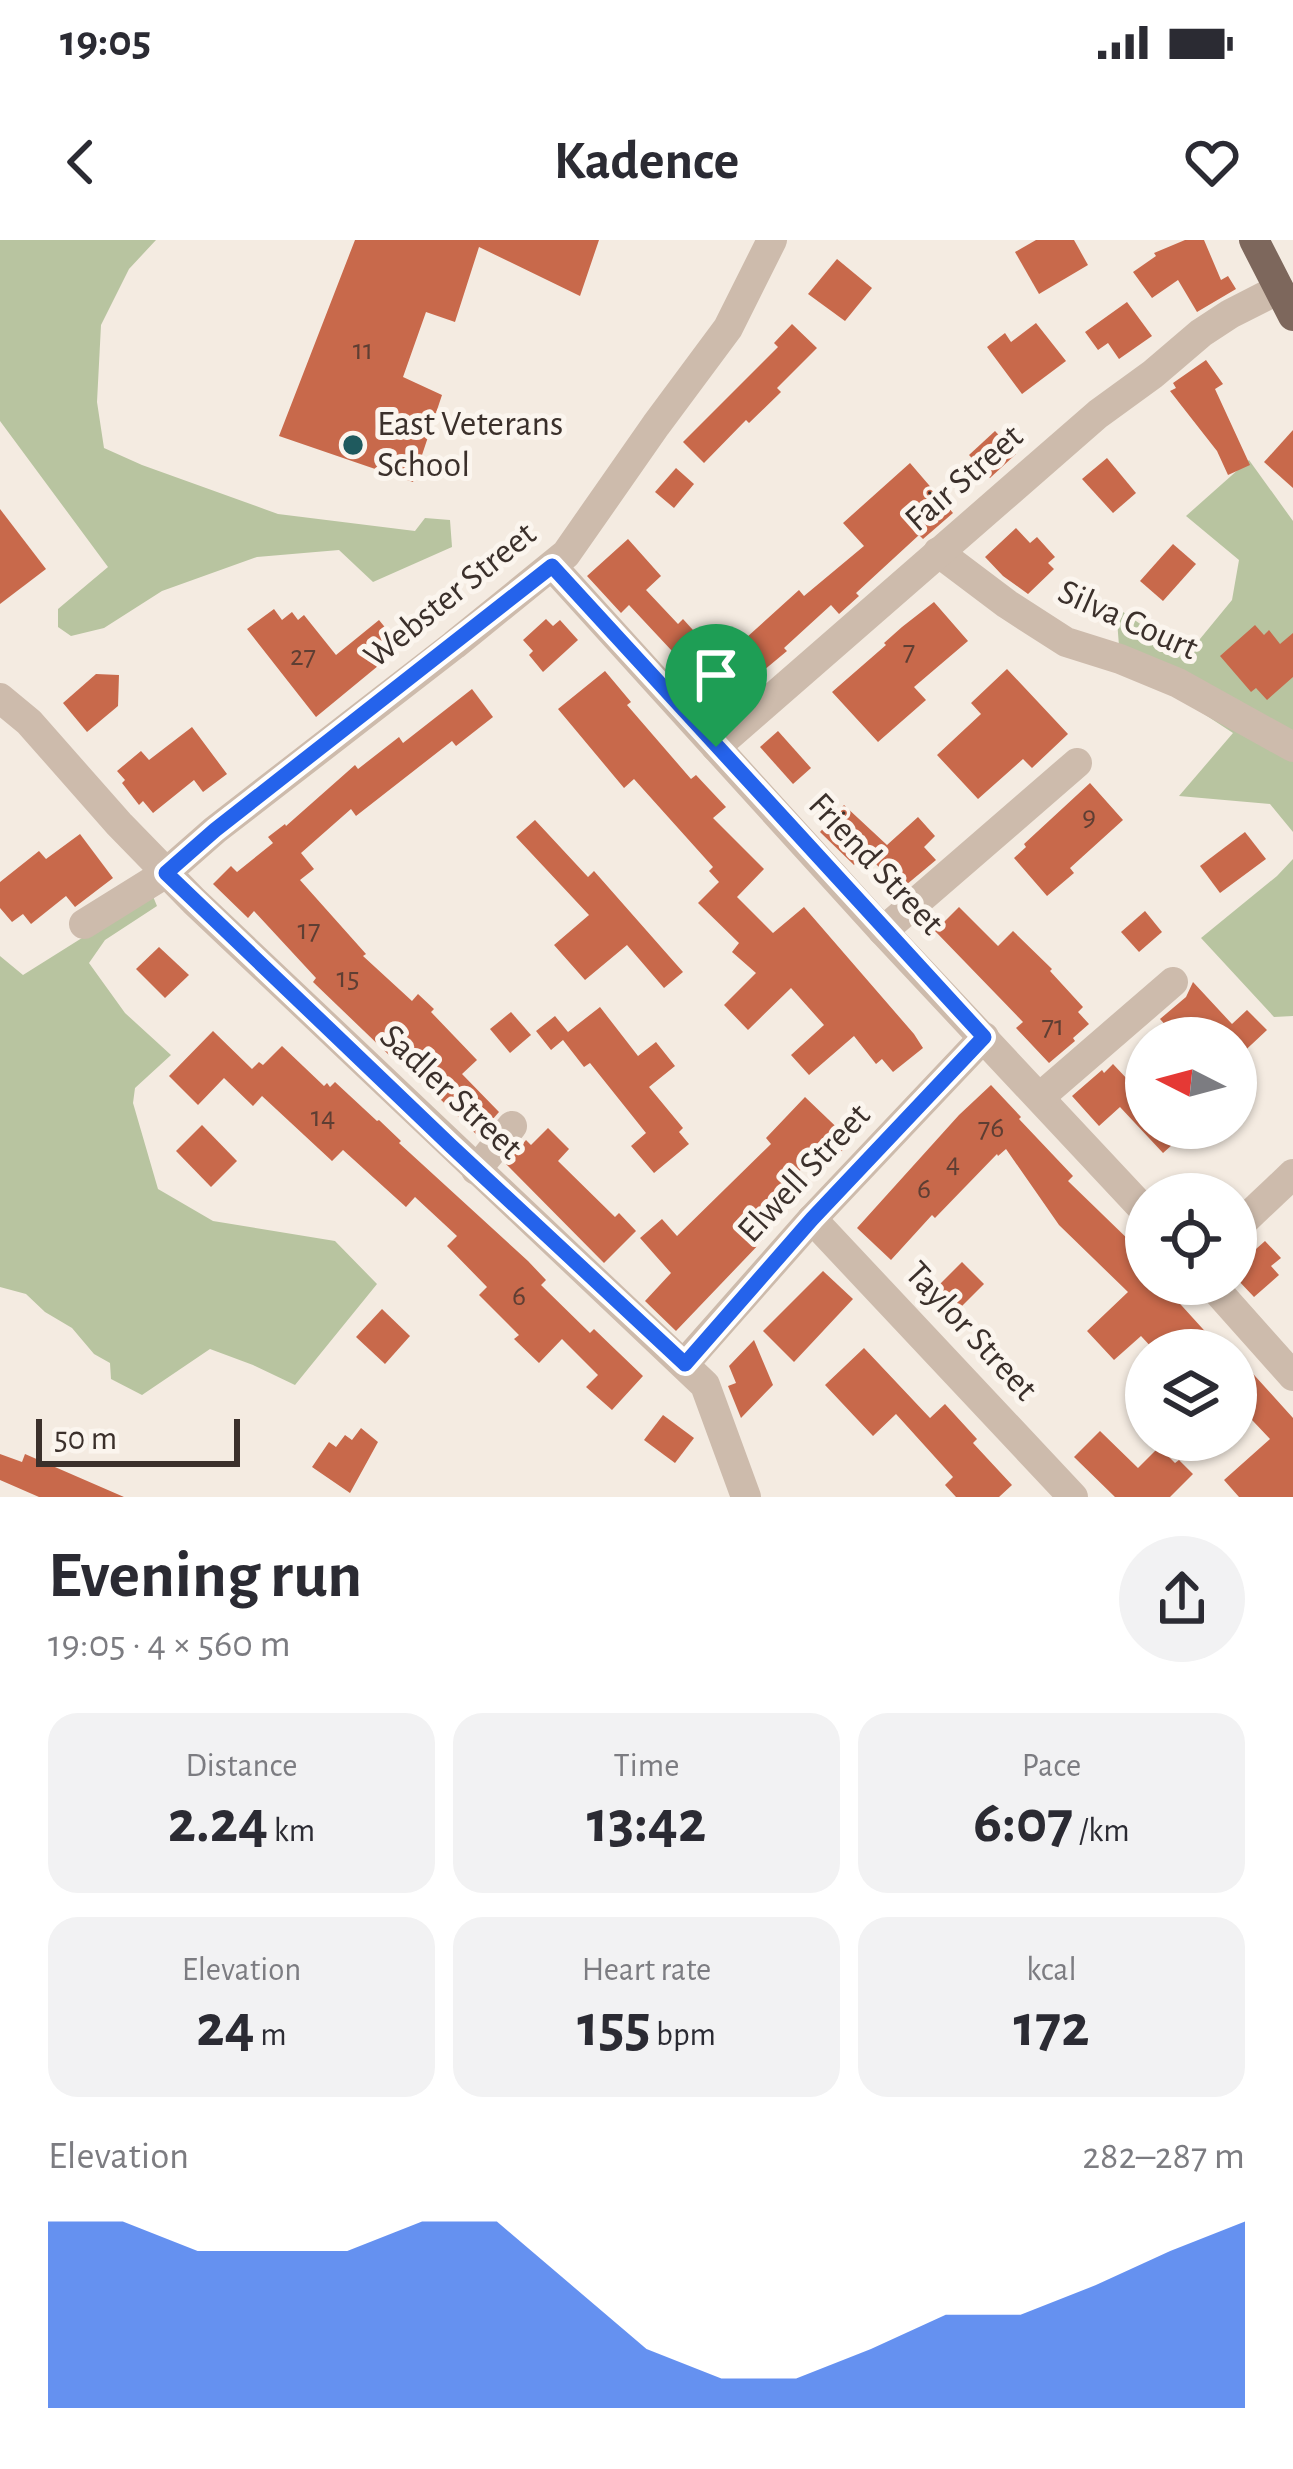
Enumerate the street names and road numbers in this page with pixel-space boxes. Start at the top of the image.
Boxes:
street label: Fair Street [899,417,1030,538]
street label: Webster Street [358,515,543,675]
street label: Silva Court [1053,573,1204,667]
street label: Friend Street [802,786,951,942]
street label: Sadler Street [373,1018,529,1167]
street label: Elwell Street [731,1096,877,1249]
street label: Taylor Street [898,1255,1044,1408]

